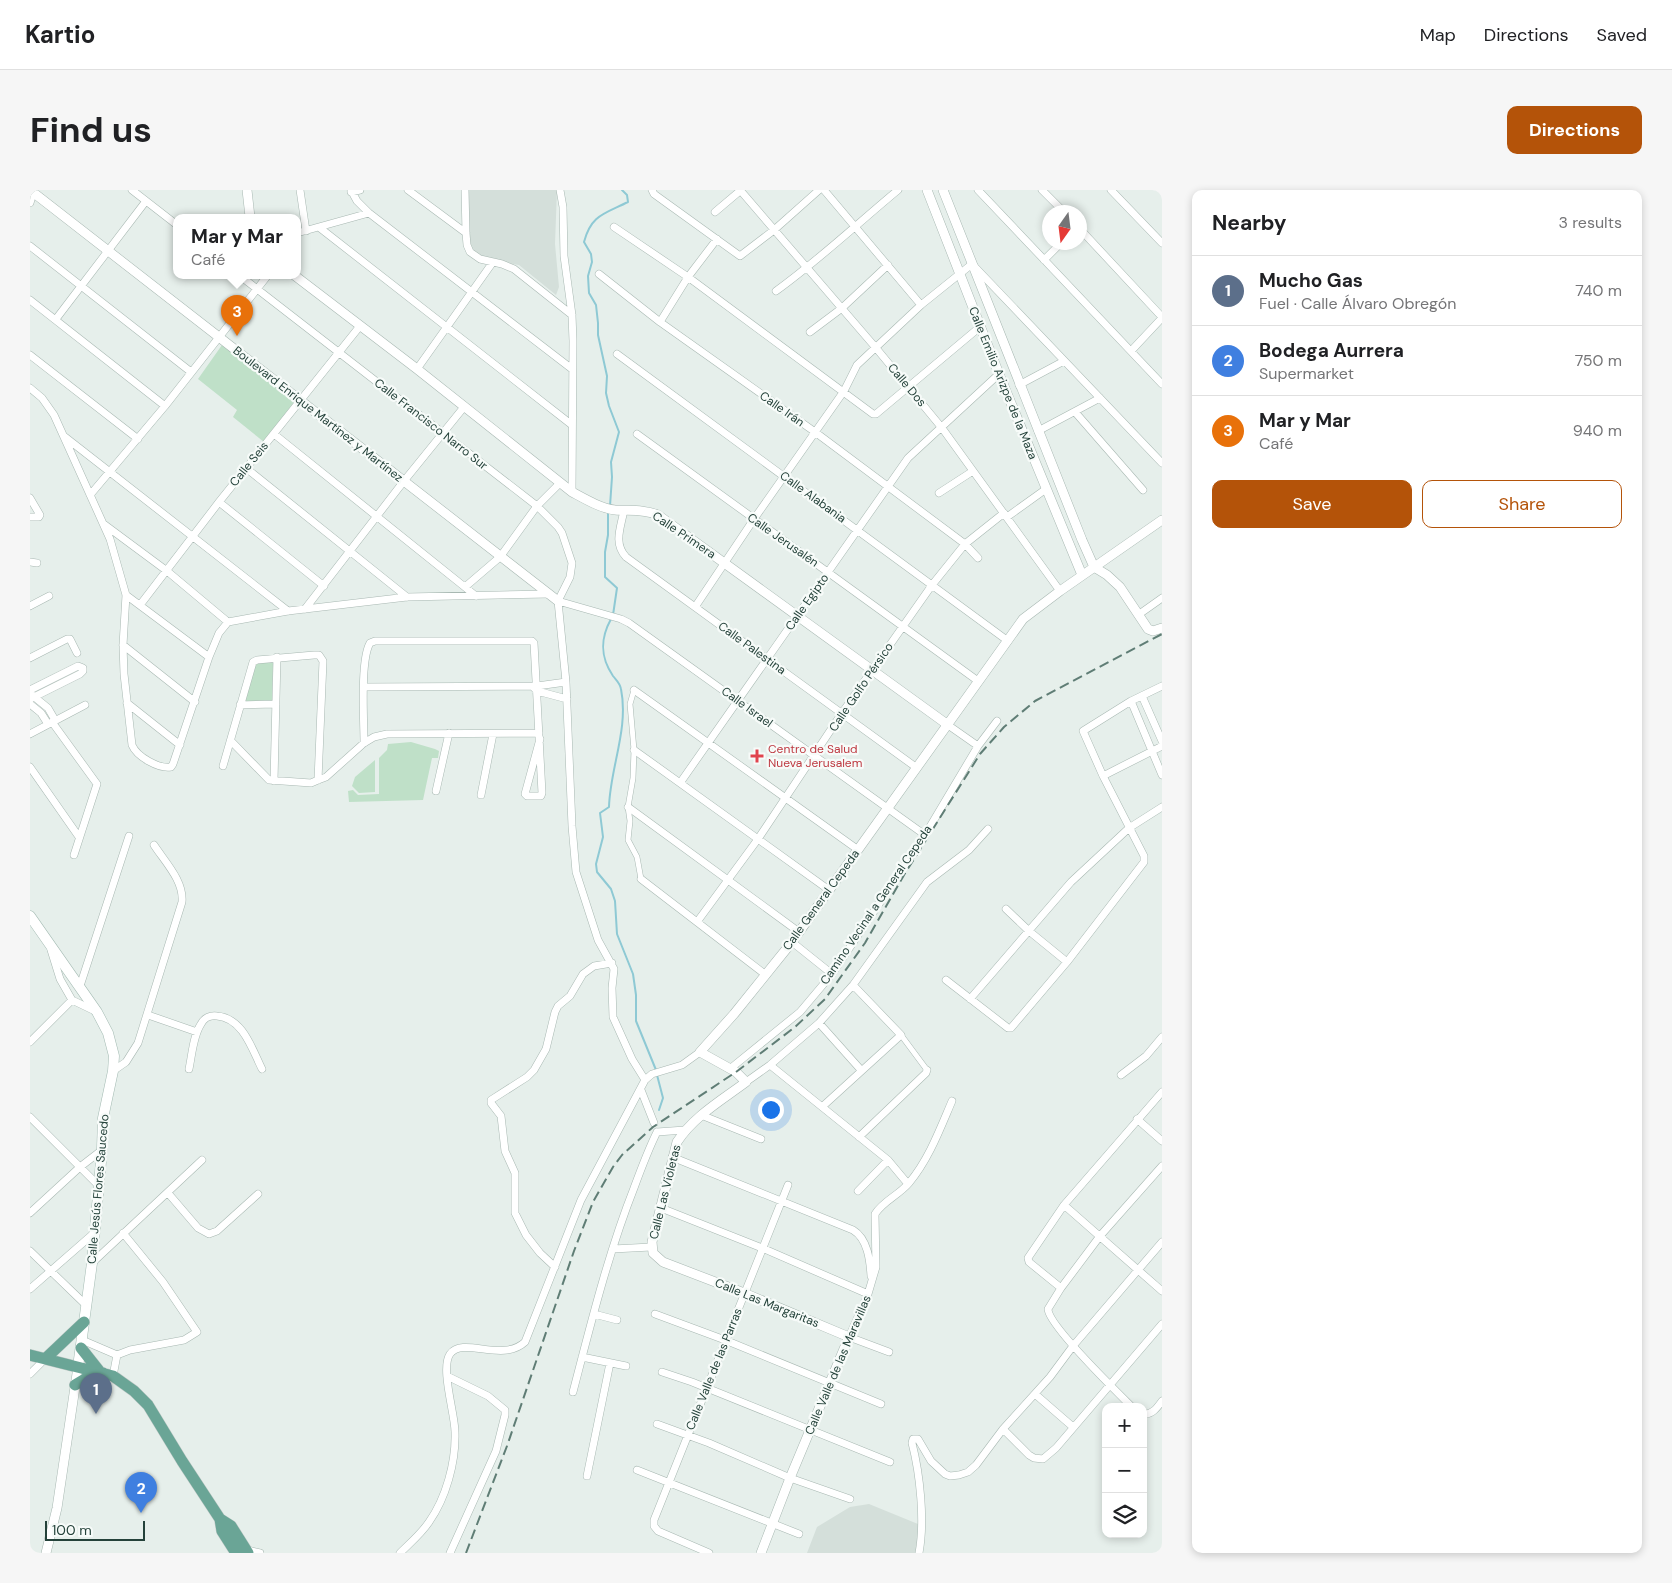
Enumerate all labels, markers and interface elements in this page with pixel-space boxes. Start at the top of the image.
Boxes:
text: Kartio [25,19,95,50]
text: Map [1420,23,1456,47]
text: Directions [1484,23,1569,47]
text: Saved [1597,23,1647,47]
button: Directions [1507,106,1642,154]
text: Find us [30,107,152,153]
north arrow [1042,205,1087,250]
text: Nearby [1212,209,1286,237]
text: 3 results [1559,212,1622,233]
popup [173,214,301,279]
text: Mar y Mar [191,224,283,249]
text: Café [191,249,225,270]
text: Mucho Gas [1259,268,1363,293]
text: 1 [1225,280,1231,301]
text: 740 m [1575,280,1622,301]
text: Fuel · Calle Álvaro Obregón [1259,293,1456,314]
pin: 3 [221,295,253,336]
street label: Calle Emilio Arizpe de la Maza [965,304,1041,462]
text: Bodega Aurrera [1259,338,1404,363]
street label: Boulevard Enrique Martínez y Martínez [230,343,406,485]
text: 2 [1223,350,1233,371]
text: 750 m [1575,350,1622,371]
street label: Calle Dos [884,360,930,410]
text: Supermarket [1259,363,1354,384]
street label: Calle Francisco Narro Sur [371,375,491,474]
street label: Calle Irán [756,388,808,430]
text: Mar y Mar [1259,408,1351,433]
text: 3 [1223,420,1233,441]
text: 940 m [1573,420,1622,441]
text: Café [1259,433,1293,454]
street label: Calle Seis [226,438,272,490]
street label: Calle Alabania [777,468,849,526]
button: Save [1212,480,1412,528]
button: Share [1422,480,1622,528]
street label: Calle Primera [649,508,719,562]
street label: Calle Jerusalén [744,509,822,571]
street label: Calle Egipto [782,570,832,634]
street label: Calle Palestina [715,618,789,678]
street label: Calle Golfo Pérsico [825,639,897,735]
street label: Calle Israel [718,683,776,731]
place label: Centro de Salud Nueva Jerusalem [768,741,862,771]
marker: Centro de Salud Nueva Jerusalem [750,749,764,763]
street label: Camino Vecinal a General Cepeda [817,822,935,988]
street label: Calle General Cepeda [779,846,863,954]
your location [758,1097,784,1123]
street label: Calle Jesús Flores Saucedo [83,1113,113,1265]
street label: Calle Las Violetas [645,1143,685,1241]
street label: Calle Las Margaritas [712,1275,822,1331]
street label: Calle Valle de las Maravillas [801,1293,875,1437]
street label: Calle Valle de las Parras [682,1306,746,1432]
pin: 1 [80,1373,112,1414]
map controls [1102,1403,1147,1538]
button: + [1102,1403,1147,1448]
button: − [1102,1448,1147,1493]
pin: 2 [125,1472,157,1513]
button: layers [1102,1493,1147,1538]
scale bar [45,1518,145,1541]
text: 100 m [52,1521,92,1539]

